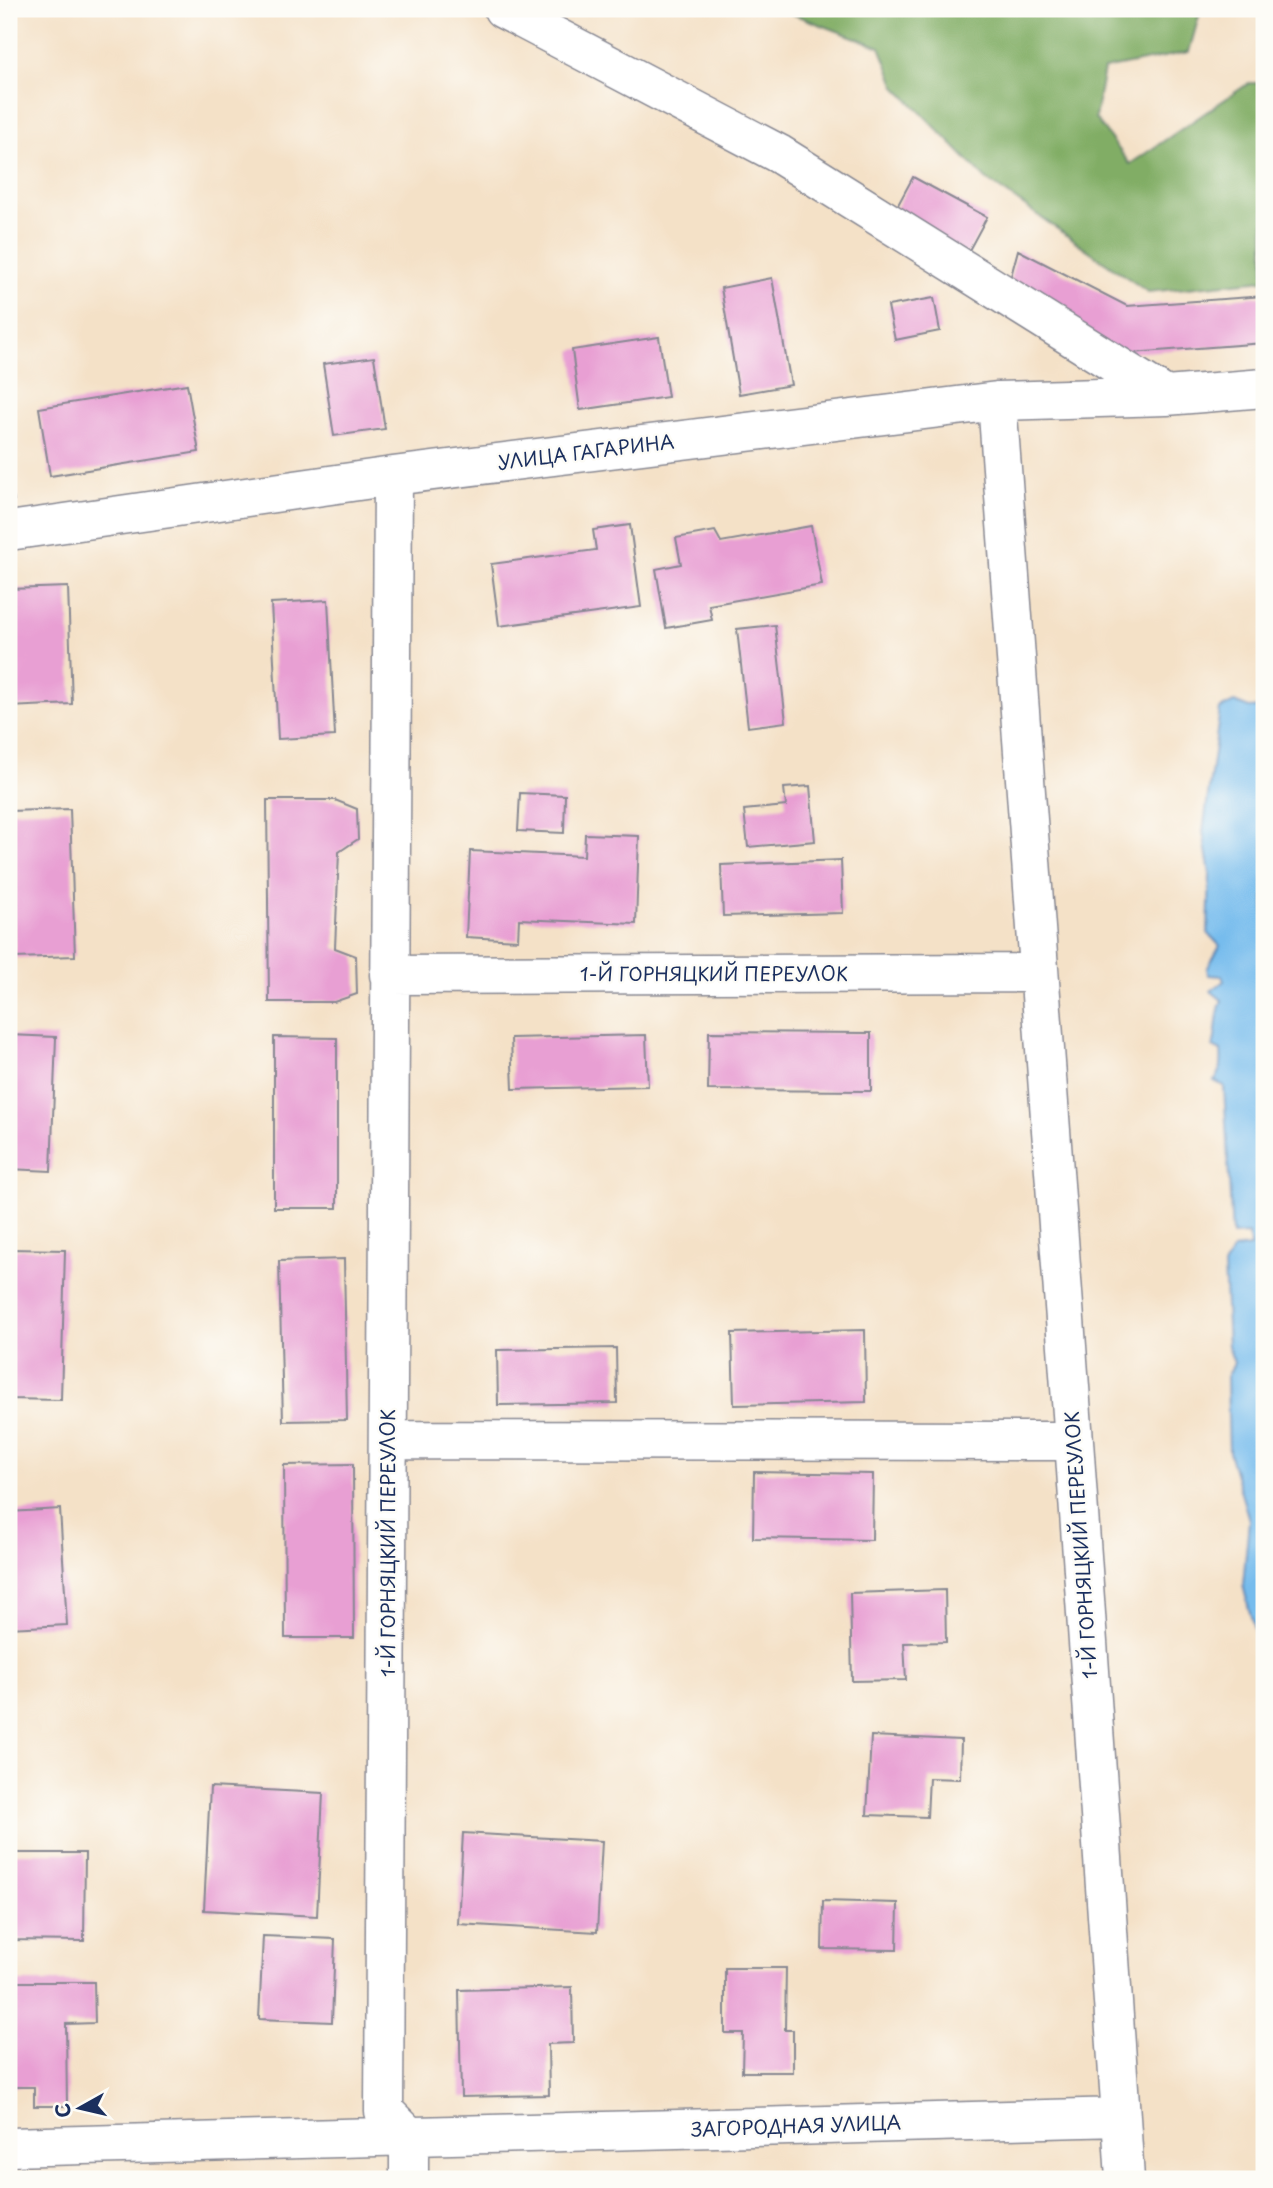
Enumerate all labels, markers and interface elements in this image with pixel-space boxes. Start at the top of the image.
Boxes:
street label: УЛИЦА ГАГАРИНА [496,426,676,476]
street label: 1-Й ГОРНЯЦКИЙ ПЕРЕУЛОК [580,959,848,987]
street label: 1-Й ГОРНЯЦКИЙ ПЕРЕУЛОК [373,1409,401,1677]
street label: 1-Й ГОРНЯЦКИЙ ПЕРЕУЛОК [1057,1410,1103,1680]
north arrow [46,2072,116,2142]
text: С [47,2101,77,2120]
street label: ЗАГОРОДНАЯ УЛИЦА [690,2107,902,2143]

